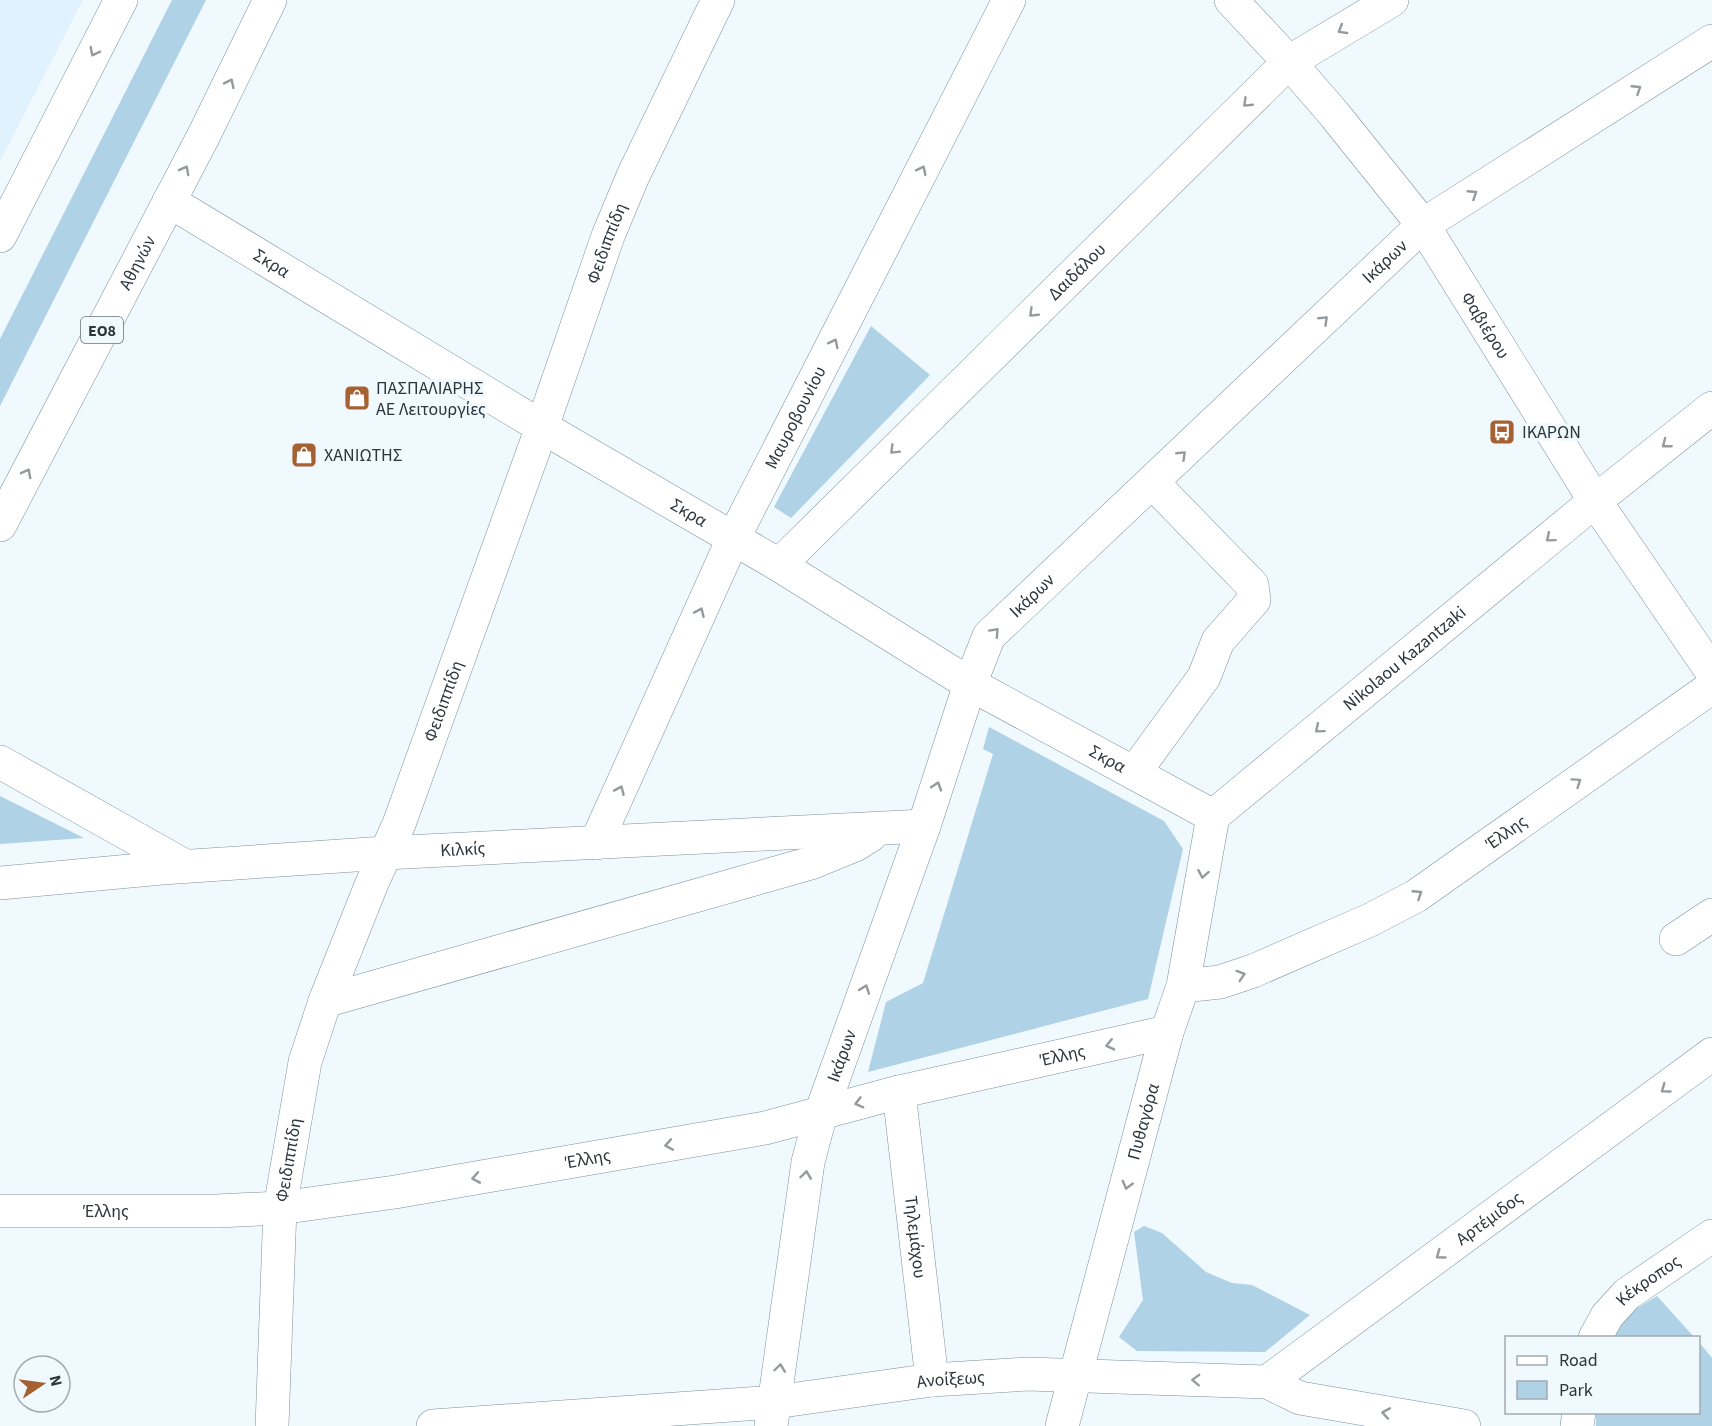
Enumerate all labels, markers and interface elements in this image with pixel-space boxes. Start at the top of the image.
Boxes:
one-way arrow [1338,23,1348,35]
one-way arrow [90,46,101,56]
one-way arrow [222,78,234,89]
one-way arrow [1631,84,1641,96]
one-way arrow [1244,96,1254,107]
one-way arrow [915,165,927,176]
one-way arrow [178,166,189,176]
one-way arrow [1467,189,1477,201]
street label: Φειδιππίδη [580,199,633,287]
street label: Αθηνών [113,231,162,295]
street label: Ικάρων [1357,234,1414,289]
street label: Δαιδάλου [1042,237,1112,306]
street label: Σκρα [248,243,294,284]
street label: Φαβιέρου [1455,287,1515,364]
one-way arrow [1030,306,1041,317]
road number: ΕΟ8 [81,317,123,343]
one-way arrow [1316,317,1327,328]
one-way arrow [826,339,838,350]
street label: Μαυροβουνίου [759,362,832,474]
place label: ΠΑΣΠΑΛΙΑΡΗΣ ΑΕ Λειτουργίες [376,376,486,422]
shop icon: ΠΑΣΠΑΛΙΑΡΗΣ ΑΕ Λειτουργίες [342,383,372,413]
bus stop icon: ΙΚΑΡΩΝ [1487,417,1517,447]
place label: ΙΚΑΡΩΝ [1522,420,1581,445]
one-way arrow [1661,437,1672,448]
shop icon: ΧΑΝΙΩΤΗΣ [289,440,319,470]
place label: ΧΑΝΙΩΤΗΣ [324,443,403,468]
one-way arrow [891,443,901,454]
one-way arrow [1176,451,1186,462]
one-way arrow [20,469,31,479]
street label: Σκρα [666,492,711,533]
one-way arrow [1546,531,1557,542]
street label: Ικάρων [1004,568,1061,624]
street label: Nikolaou Kazantzaki [1338,600,1472,717]
one-way arrow [693,607,705,618]
one-way arrow [988,628,999,638]
street label: Φειδιππίδη [418,657,470,745]
one-way arrow [1314,722,1325,733]
street label: Σκρα [1084,739,1130,779]
one-way arrow [1571,778,1582,789]
one-way arrow [930,781,942,792]
one-way arrow [613,785,625,796]
street label: Έλλης [1480,809,1533,857]
street label: Κιλκίς [440,836,486,863]
one-way arrow [1197,868,1210,878]
one-way arrow [1412,890,1422,902]
one-way arrow [1235,970,1246,983]
one-way arrow [858,985,871,995]
street label: Ικάρων [821,1026,863,1086]
one-way arrow [1105,1037,1115,1050]
street label: Έλλης [1037,1039,1088,1073]
street label: Πυθαγόρα [1121,1081,1166,1163]
one-way arrow [1660,1082,1671,1093]
one-way arrow [854,1095,864,1108]
street label: Φειδιππίδη [269,1116,308,1204]
one-way arrow [664,1138,673,1150]
street label: Έλλης [563,1143,613,1175]
one-way arrow [800,1170,812,1180]
one-way arrow [472,1171,482,1184]
one-way arrow [1121,1180,1134,1190]
street label: Αρτέμιδος [1451,1186,1528,1252]
street label: Τηλεμάχου [898,1195,932,1280]
street label: Έλλης [82,1199,129,1224]
one-way arrow [1436,1247,1447,1258]
street label: Κέκροπος [1610,1249,1686,1312]
legend [1505,1336,1700,1414]
text: Road [1559,1348,1598,1373]
north arrow [12,1354,72,1414]
one-way arrow [773,1364,785,1373]
street label: Ανοίξεως [915,1365,986,1395]
text: N [44,1373,68,1389]
one-way arrow [1191,1374,1200,1386]
text: Park [1559,1378,1593,1403]
one-way arrow [1381,1407,1391,1420]

